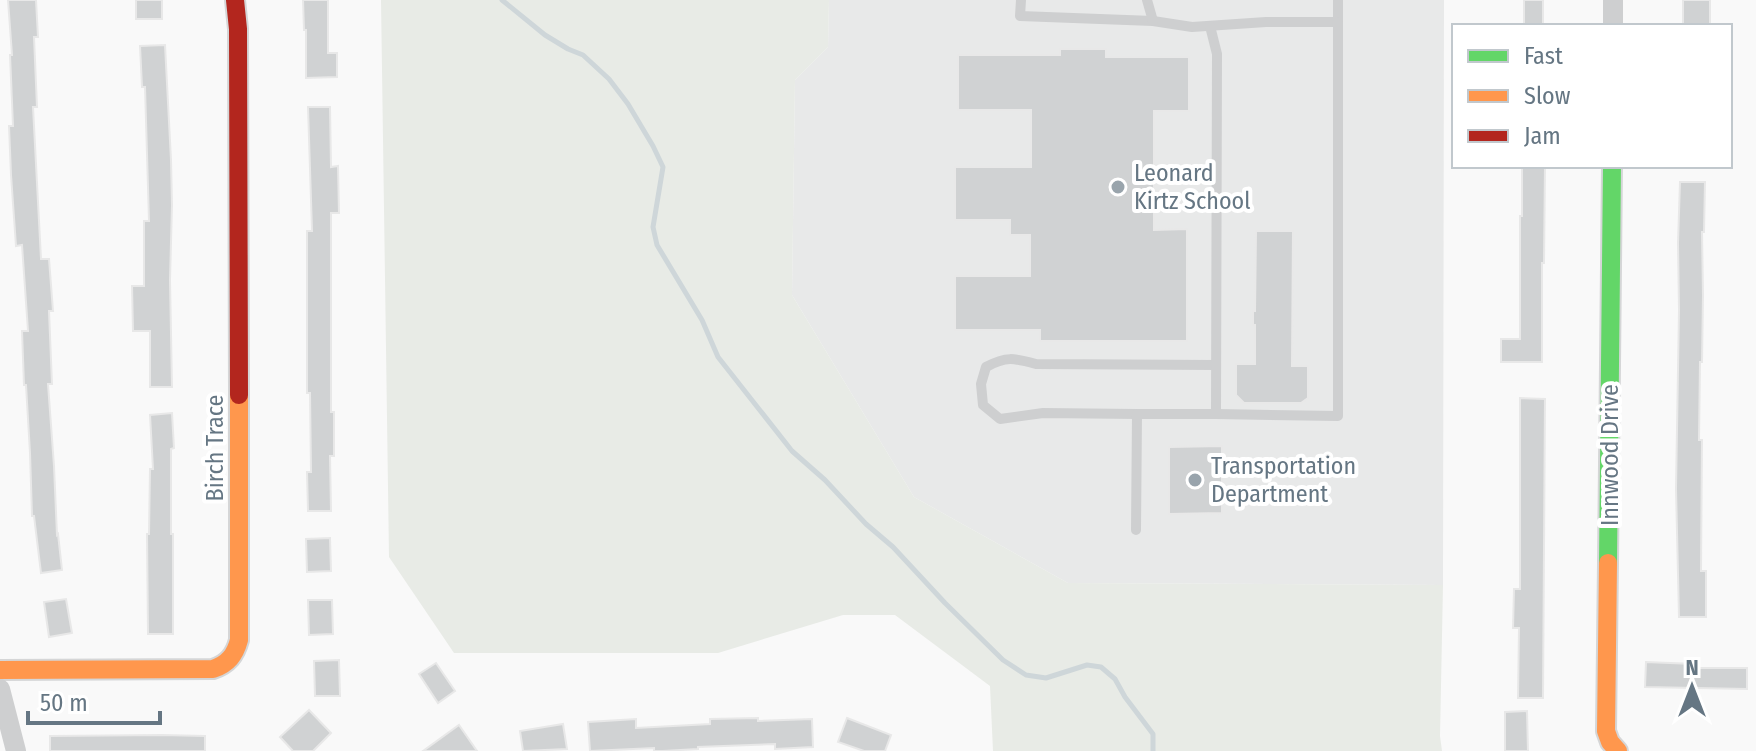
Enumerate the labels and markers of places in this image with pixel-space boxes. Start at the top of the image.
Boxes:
place label: Leonard Kirtz School [1134,159,1251,215]
marker: Leonard Kirtz School [1109,178,1127,196]
place label: Transportation Department [1211,452,1356,508]
marker: Transportation Department [1186,471,1204,489]

